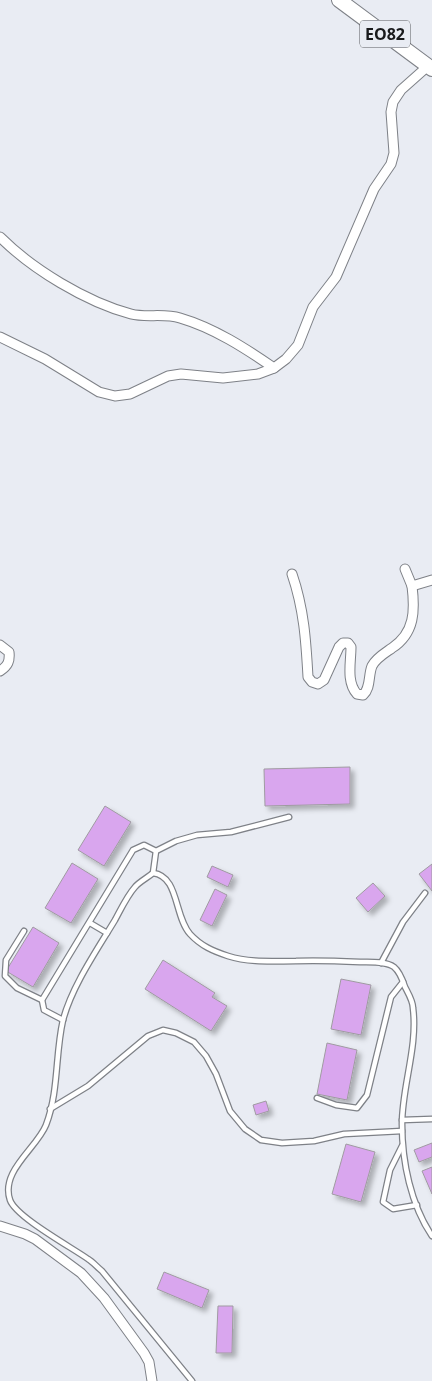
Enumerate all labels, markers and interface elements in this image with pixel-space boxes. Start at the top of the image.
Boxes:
road number: ΕΟ82 [360,20,410,48]

